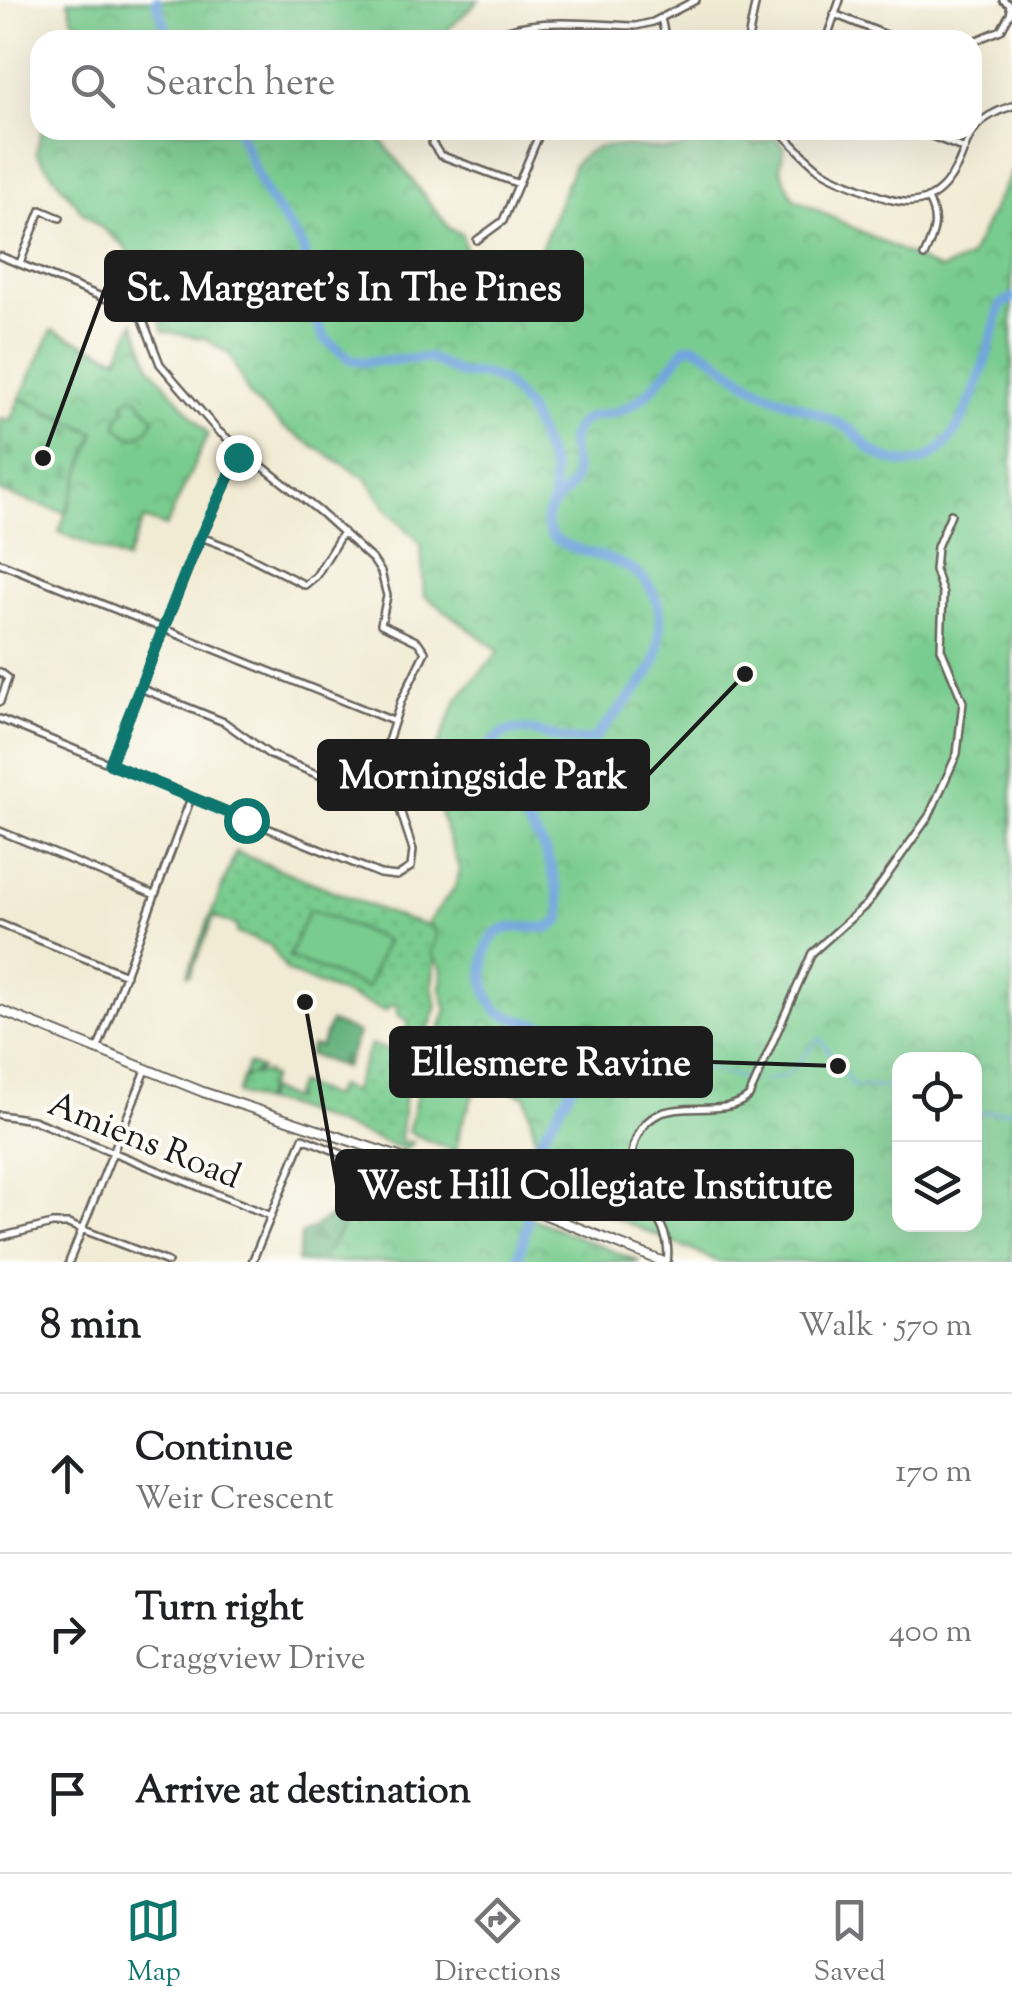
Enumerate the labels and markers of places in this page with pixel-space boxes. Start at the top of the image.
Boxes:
callout: St. Margaret's In The Pines [106,252,582,320]
callout: Morningside Park [319,741,648,809]
callout: Ellesmere Ravine [391,1028,711,1096]
callout: West Hill Collegiate Institute [337,1151,852,1219]

